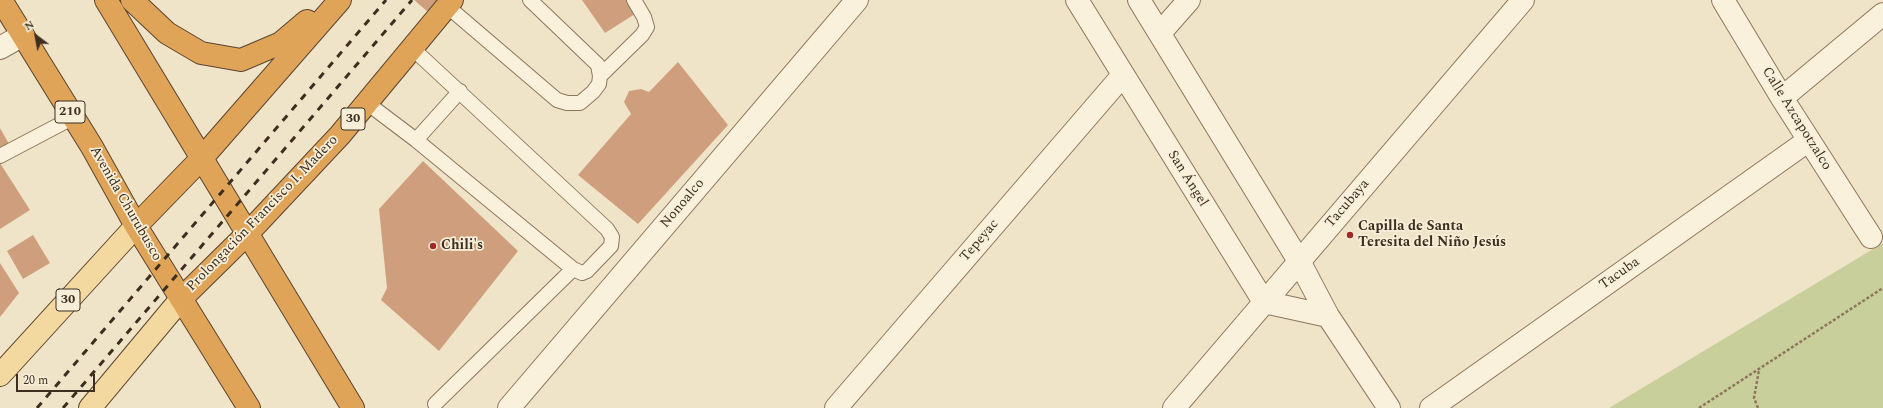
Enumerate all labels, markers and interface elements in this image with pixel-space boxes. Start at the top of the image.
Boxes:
north arrow [16,16,56,56]
text: N [21,16,38,35]
street label: Calle Azcapotzalco [1758,64,1834,174]
road number: 210 [55,101,85,123]
road number: 30 [341,108,365,130]
street label: Prolongación Francisco I. Madero [184,132,342,296]
street label: Avenida Churubusco [85,144,165,264]
street label: San Ángel [1163,148,1211,210]
street label: Nonoalco [657,176,709,232]
street label: Tacubaya [1322,176,1374,232]
street label: Tepeyac [957,216,1003,266]
place label: Capilla de Santa Teresita del Niño Jesús [1358,219,1506,252]
marker: Capilla de Santa Teresita del Niño Jesús [1345,230,1355,240]
place label: Chili's [441,238,483,254]
marker: Chili's [428,241,438,251]
street label: Tacuba [1597,254,1643,294]
road number: 30 [56,289,80,311]
scale bar [18,366,97,392]
text: 20 m [23,371,48,390]

